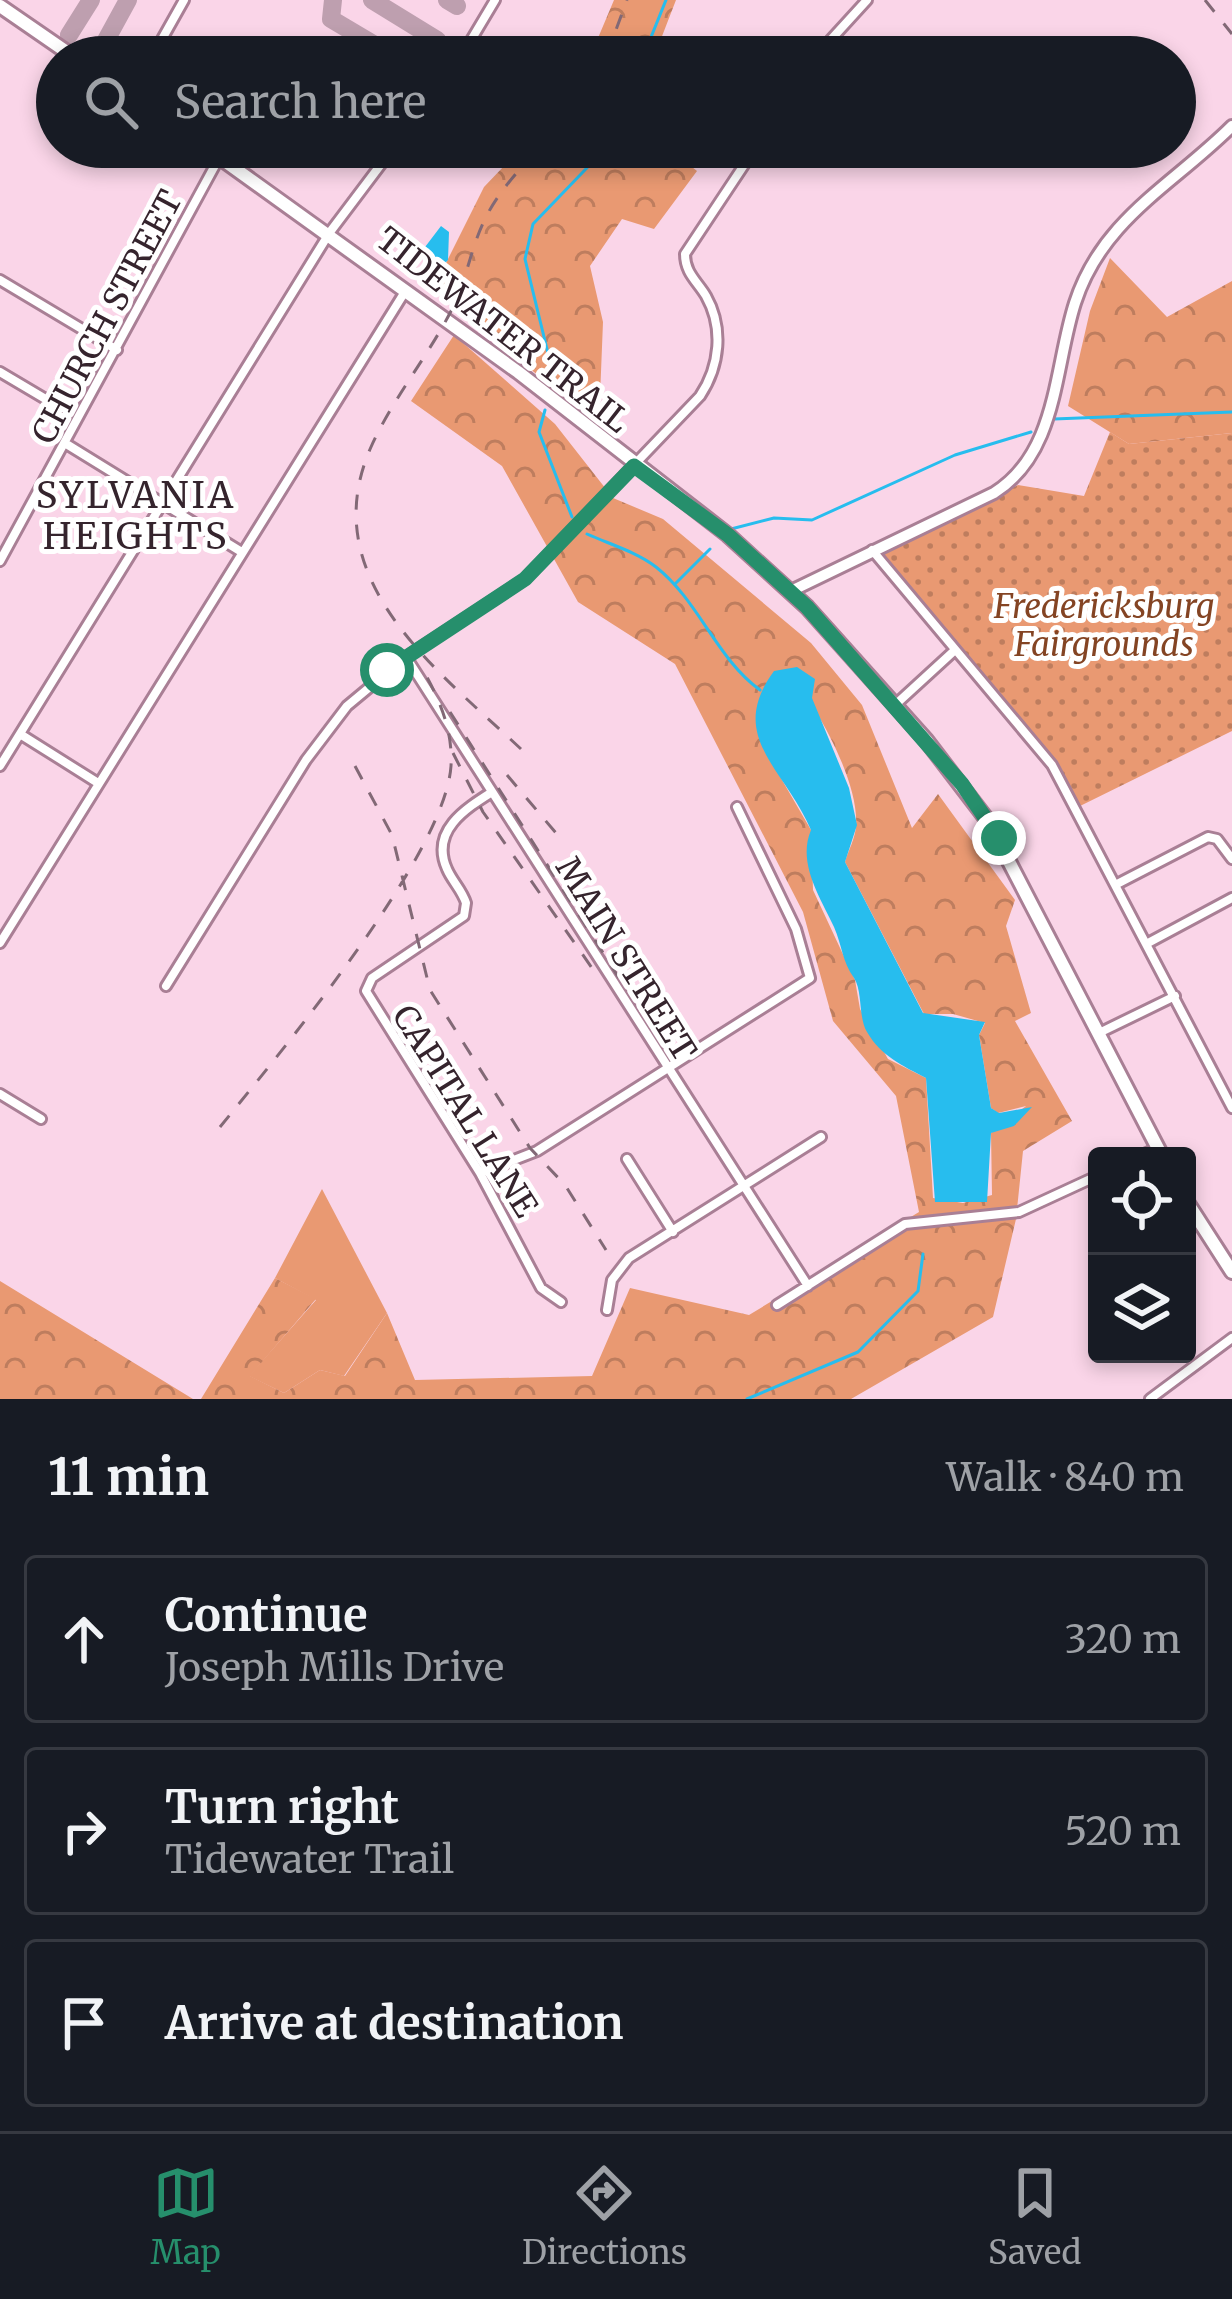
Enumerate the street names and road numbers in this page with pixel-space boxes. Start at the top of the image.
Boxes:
street label: CHURCH STREET [23,184,191,450]
street label: TIDEWATER TRAIL [368,219,638,441]
street label: MAIN STREET [547,850,705,1069]
street label: CAPITAL LANE [384,998,546,1224]

